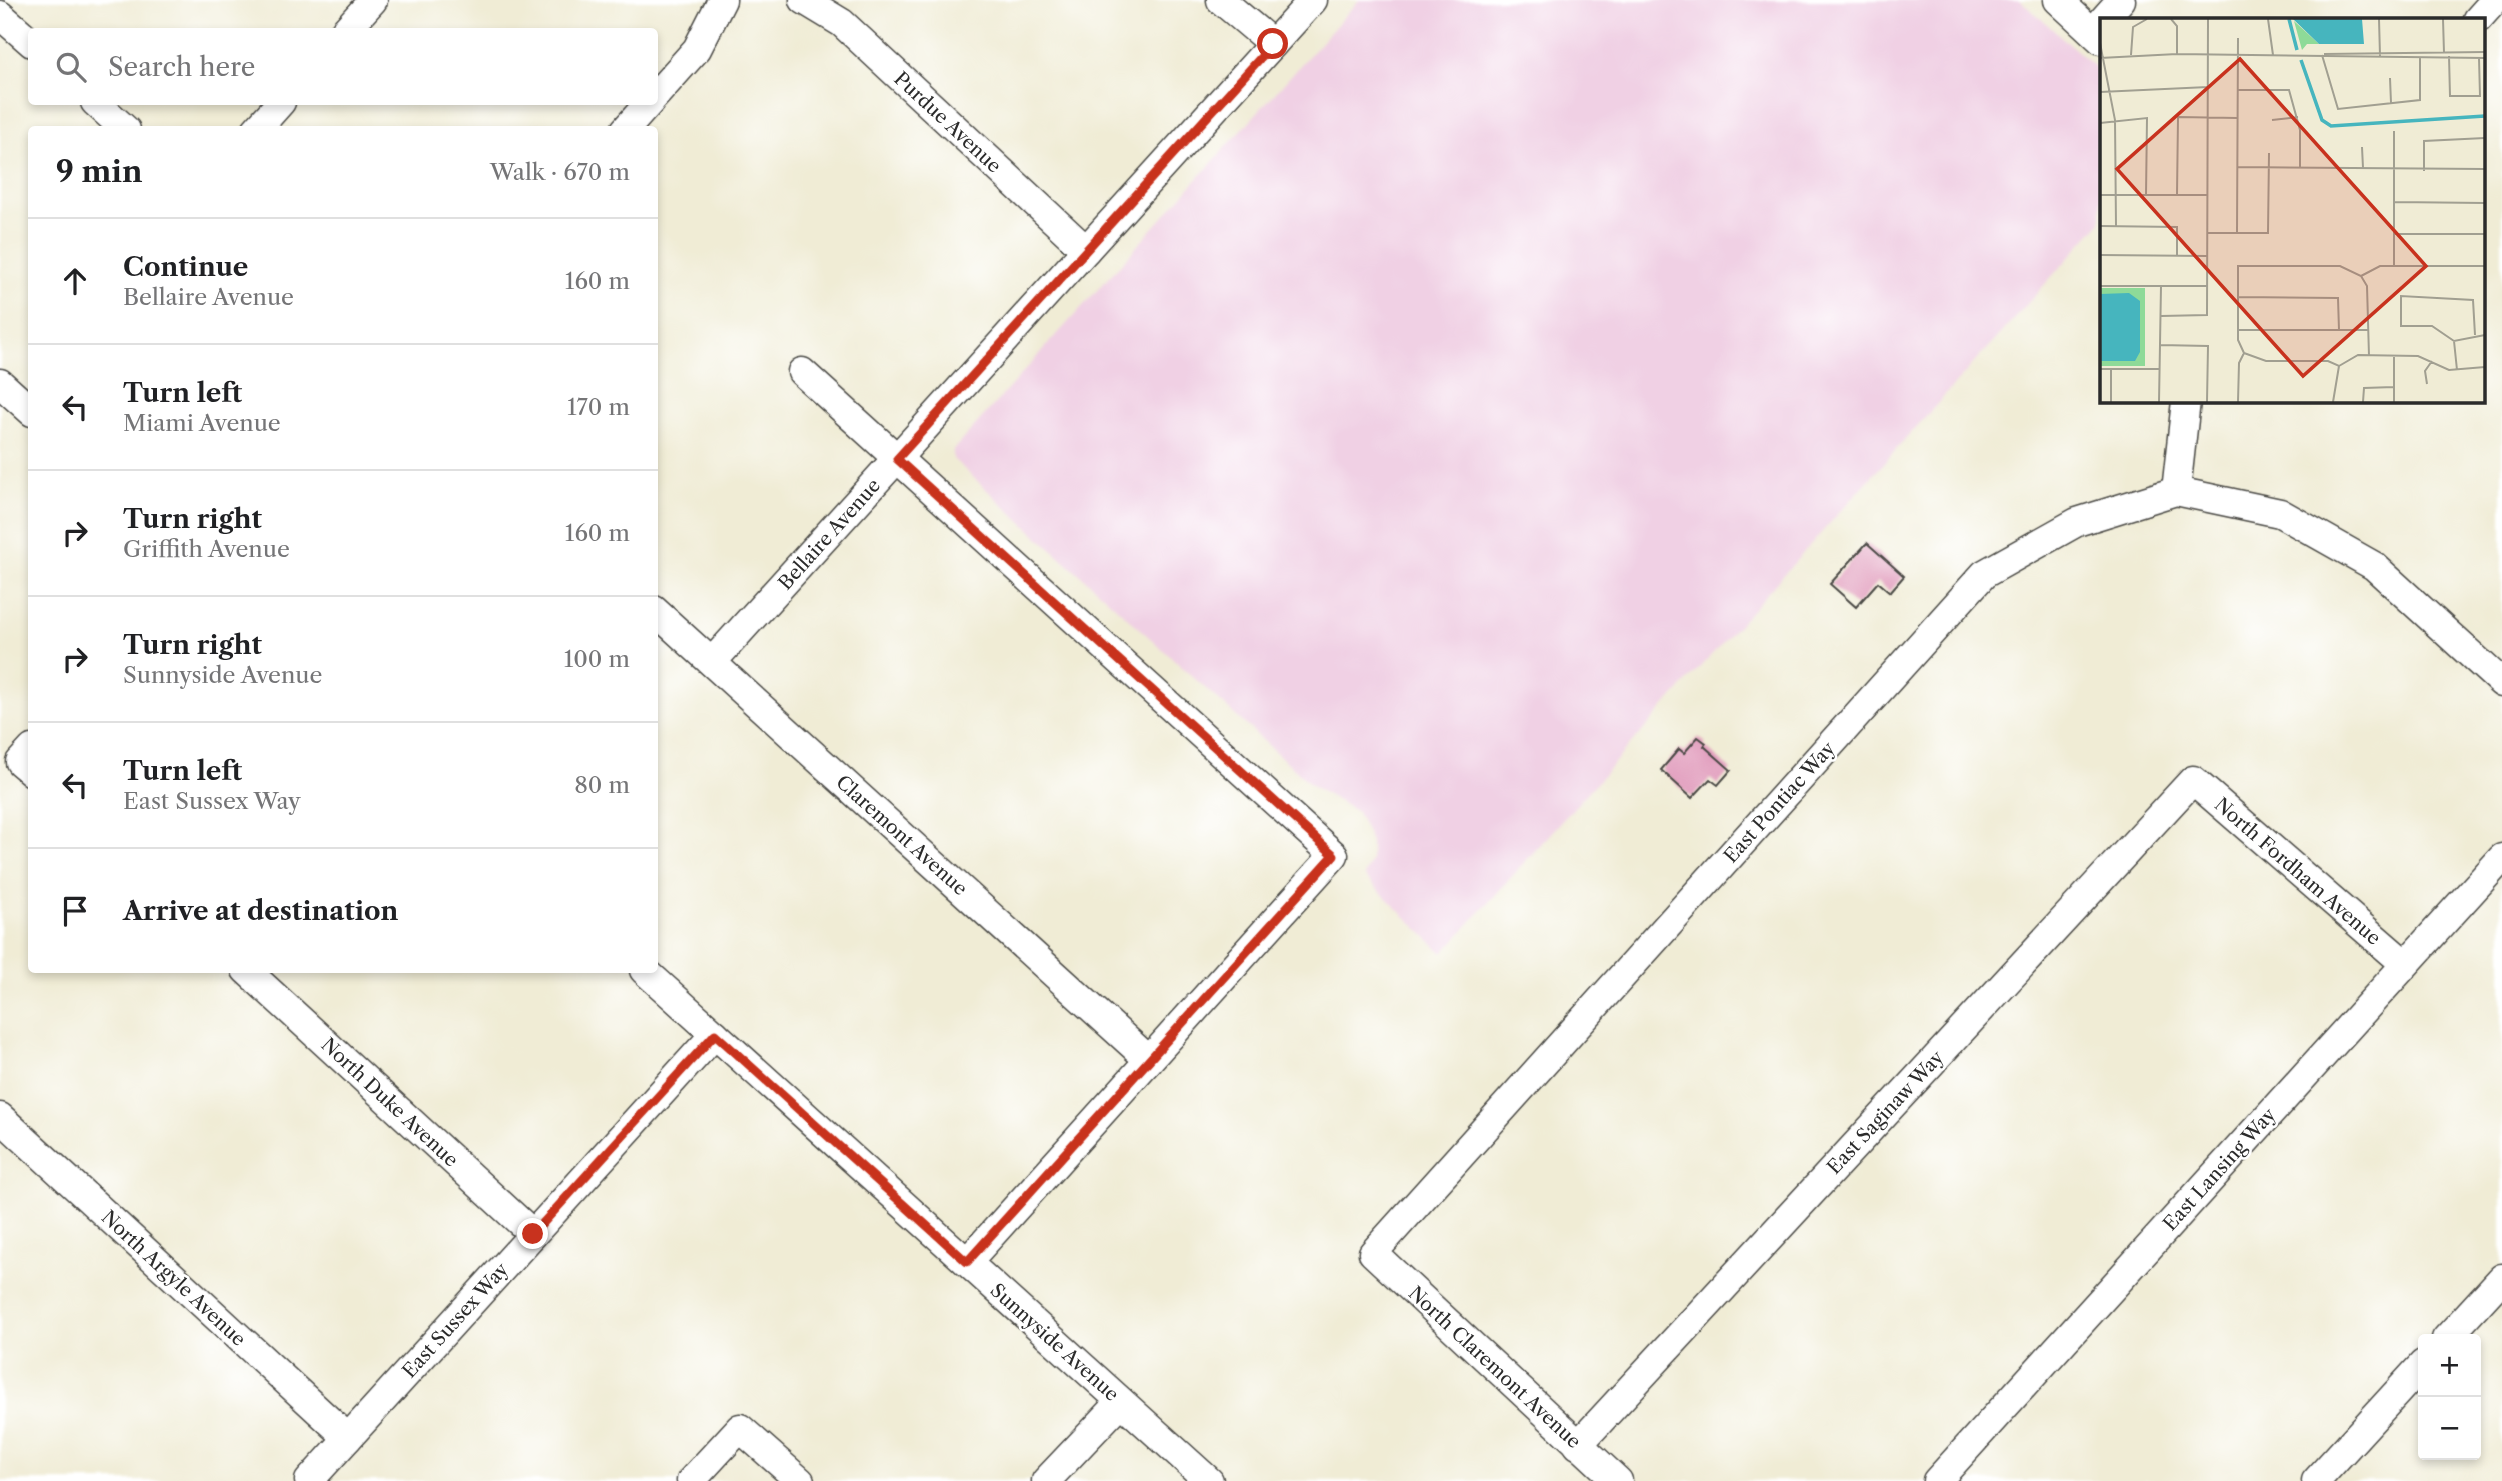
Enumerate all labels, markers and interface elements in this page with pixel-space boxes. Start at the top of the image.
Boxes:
inset map [2100,18,2484,402]
search box [28,28,658,105]
route start [1257,28,1288,59]
icon: search [52,48,90,86]
text: Search here [108,51,255,83]
street label: Purdue Avenue [889,67,1006,178]
text: 9 min [56,153,143,190]
text: Walk · 670 m [490,158,630,186]
text: Continue [123,251,248,283]
icon: ahead [56,262,94,300]
text: 160 m [565,267,630,295]
text: Bellaire Avenue [123,283,294,311]
text: Turn left [123,377,242,409]
icon: left [56,388,94,426]
text: 170 m [567,393,630,421]
text: Miami Avenue [123,409,281,437]
street label: Bellaire Avenue [774,474,885,595]
text: Turn right [123,503,262,535]
icon: right [56,514,94,552]
text: 160 m [565,519,630,547]
text: Griffith Avenue [123,535,290,563]
text: Turn right [123,629,262,661]
icon: right [56,640,94,678]
text: 100 m [564,645,630,673]
text: Sunnyside Avenue [123,661,322,689]
street label: East Pontiac Way [1719,737,1840,868]
text: Turn left [123,755,242,787]
icon: left [56,766,94,804]
street label: Claremont Avenue [831,770,972,900]
text: 80 m [574,771,630,799]
text: East Sussex Way [123,787,301,815]
street label: North Fordham Avenue [2210,793,2385,950]
icon: arrive [56,892,94,930]
text: Arrive at destination [123,895,398,927]
street label: North Duke Avenue [317,1033,463,1172]
street label: East Saginaw Way [1822,1046,1949,1179]
street label: East Lansing Way [2158,1103,2281,1235]
street label: North Argyle Avenue [97,1206,250,1351]
route end [517,1218,548,1249]
street label: East Sussex Way [398,1258,513,1383]
street label: Sunnyside Avenue [986,1279,1124,1406]
street label: North Claremont Avenue [1404,1282,1586,1453]
map controls [2418,1334,2481,1460]
button: + [2418,1334,2481,1397]
button: − [2418,1397,2481,1460]

